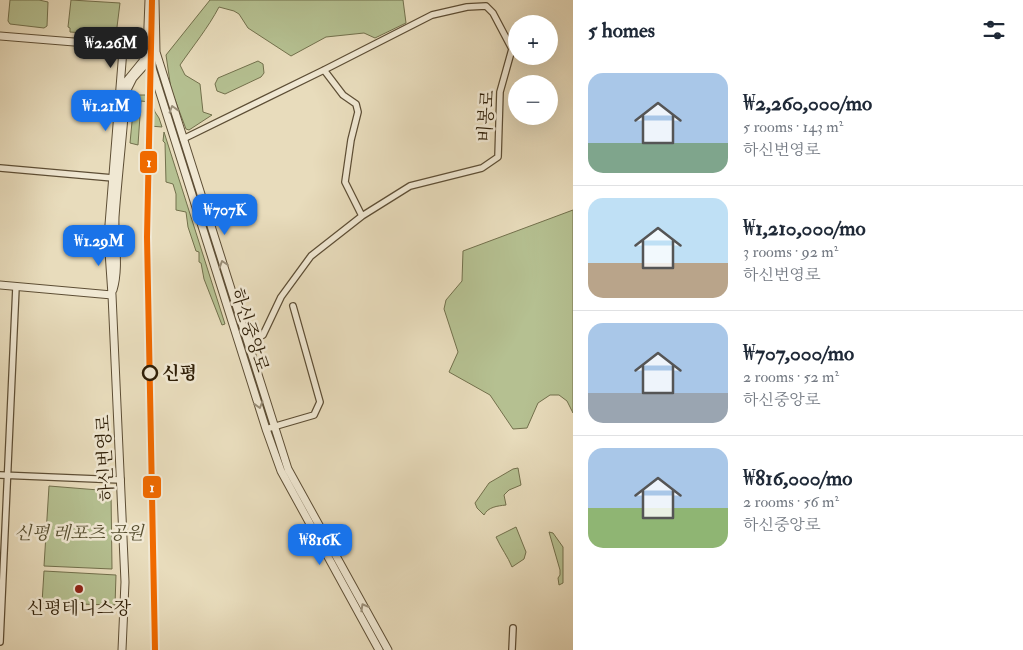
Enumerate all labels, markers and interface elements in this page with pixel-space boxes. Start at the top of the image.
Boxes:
map controls [508,15,558,125]
button: + [508,15,558,65]
icon: filters [980,16,1008,44]
text: 5 homes [588,17,655,44]
pin: ₩2.26M [70,27,152,69]
text: ₩2.26M [85,33,137,53]
button: − [508,75,558,125]
street label: 비봉로 [473,89,500,143]
pin: ₩1.21M [65,90,147,132]
text: ₩2,260,000/mo [743,90,872,117]
icon: home [628,93,688,153]
text: ₩1.21M [82,96,130,116]
one-way arrow [169,105,179,113]
text: 5 rooms · 143 m² [743,117,843,137]
text: 하신번영로 [743,140,820,160]
line badge: 1 [139,150,158,174]
text: 1 [147,154,152,171]
pin: ₩707K [190,194,260,236]
text: ₩707K [203,200,247,220]
text: ₩1,210,000/mo [743,215,866,242]
icon: home [628,218,688,278]
pin: ₩1.29M [58,224,140,267]
text: ₩1.29M [74,231,124,251]
text: 3 rooms · 92 m² [743,242,838,262]
one-way arrow [218,260,228,268]
text: 하신번영로 [743,265,820,285]
street label: 하신중앙로 [225,285,274,375]
text: ₩707,000/mo [743,340,854,367]
icon: home [628,343,688,403]
place label: 신평 [162,362,197,385]
marker: 신평 [142,365,158,381]
text: 2 rooms · 52 m² [743,367,839,387]
text: 하신중앙로 [743,390,820,410]
one-way arrow [253,400,263,409]
street label: 하신번영로 [92,414,119,502]
text: ₩816,000/mo [743,465,852,492]
icon: home [628,468,688,528]
line badge: 1 [142,475,162,499]
text: 1 [150,479,155,496]
text: 2 rooms · 56 m² [743,492,839,512]
text: 하신중앙로 [743,515,820,535]
park label: 신평 레포츠 공원 [14,522,145,545]
pin: ₩816K [285,524,355,566]
text: ₩816K [299,530,341,550]
marker: 신평테니스장 [73,583,85,595]
place label: 신평테니스장 [27,597,132,620]
one-way arrow [360,604,370,613]

